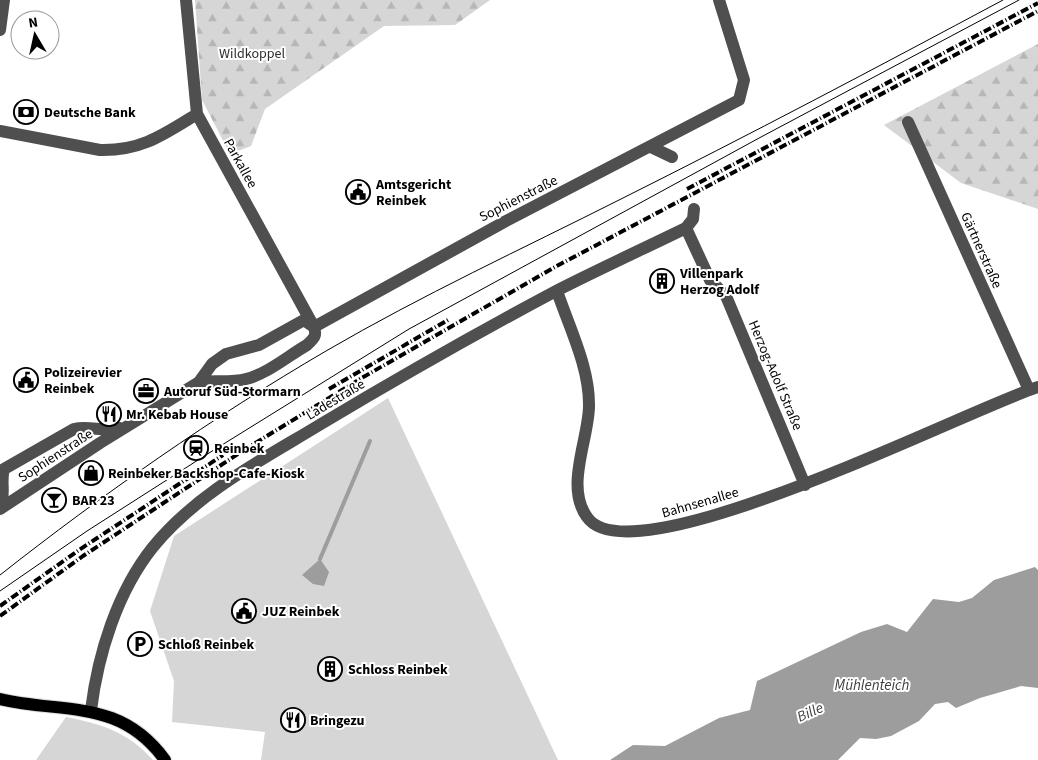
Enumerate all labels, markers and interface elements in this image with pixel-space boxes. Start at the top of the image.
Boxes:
north arrow [10,10,60,60]
text: N [27,13,39,34]
park label: Wildkoppel [219,44,285,64]
bank icon: Deutsche Bank [13,99,39,125]
place label: Deutsche Bank [44,103,136,123]
street label: Parkallee [218,135,262,192]
street label: Sophienstraße [476,171,561,227]
place label: Amtsgericht Reinbek [375,175,452,211]
public building icon: Amtsgericht Reinbek [345,179,371,205]
street label: Gärtnerstraße [955,209,1007,292]
place label: Villenpark Herzog Adolf [679,264,760,300]
building icon: Villenpark Herzog Adolf [649,268,675,294]
street label: Herzog-Adolf Straße [743,317,807,433]
place label: Polizeirevier Reinbek [44,363,122,399]
public building icon: Polizeirevier Reinbek [13,367,39,393]
street label: Ladestraße [302,374,369,425]
office icon: Autoruf Süd-Stormarn [133,378,159,404]
place label: Autoruf Süd-Stormarn [163,382,301,402]
restaurant icon: Mr. Kebab House [96,401,122,427]
place label: Mr. Kebab House [126,405,228,425]
street label: Sophienstraße [14,424,97,487]
station icon: Reinbek [183,435,209,461]
place label: Reinbek [214,439,265,459]
shop icon: Reinbeker Backshop-Cafe-Kiosk [78,460,104,486]
place label: Reinbeker Backshop-Cafe-Kiosk [108,464,305,484]
street label: Bahnsenallee [659,482,741,523]
bar icon: BAR 23 [41,487,67,513]
place label: BAR 23 [72,491,115,511]
public building icon: JUZ Reinbek [231,598,257,624]
place label: JUZ Reinbek [262,602,340,622]
parking icon: Schloß Reinbek [127,631,153,657]
place label: Schloß Reinbek [158,635,255,655]
building icon: Schloss Reinbek [317,656,343,682]
place label: Schloss Reinbek [348,660,448,680]
water label: Mühlenteich [835,675,910,696]
water label: Bille [794,697,827,727]
restaurant icon: Bringezu [280,707,306,733]
place label: Bringezu [310,711,365,731]

